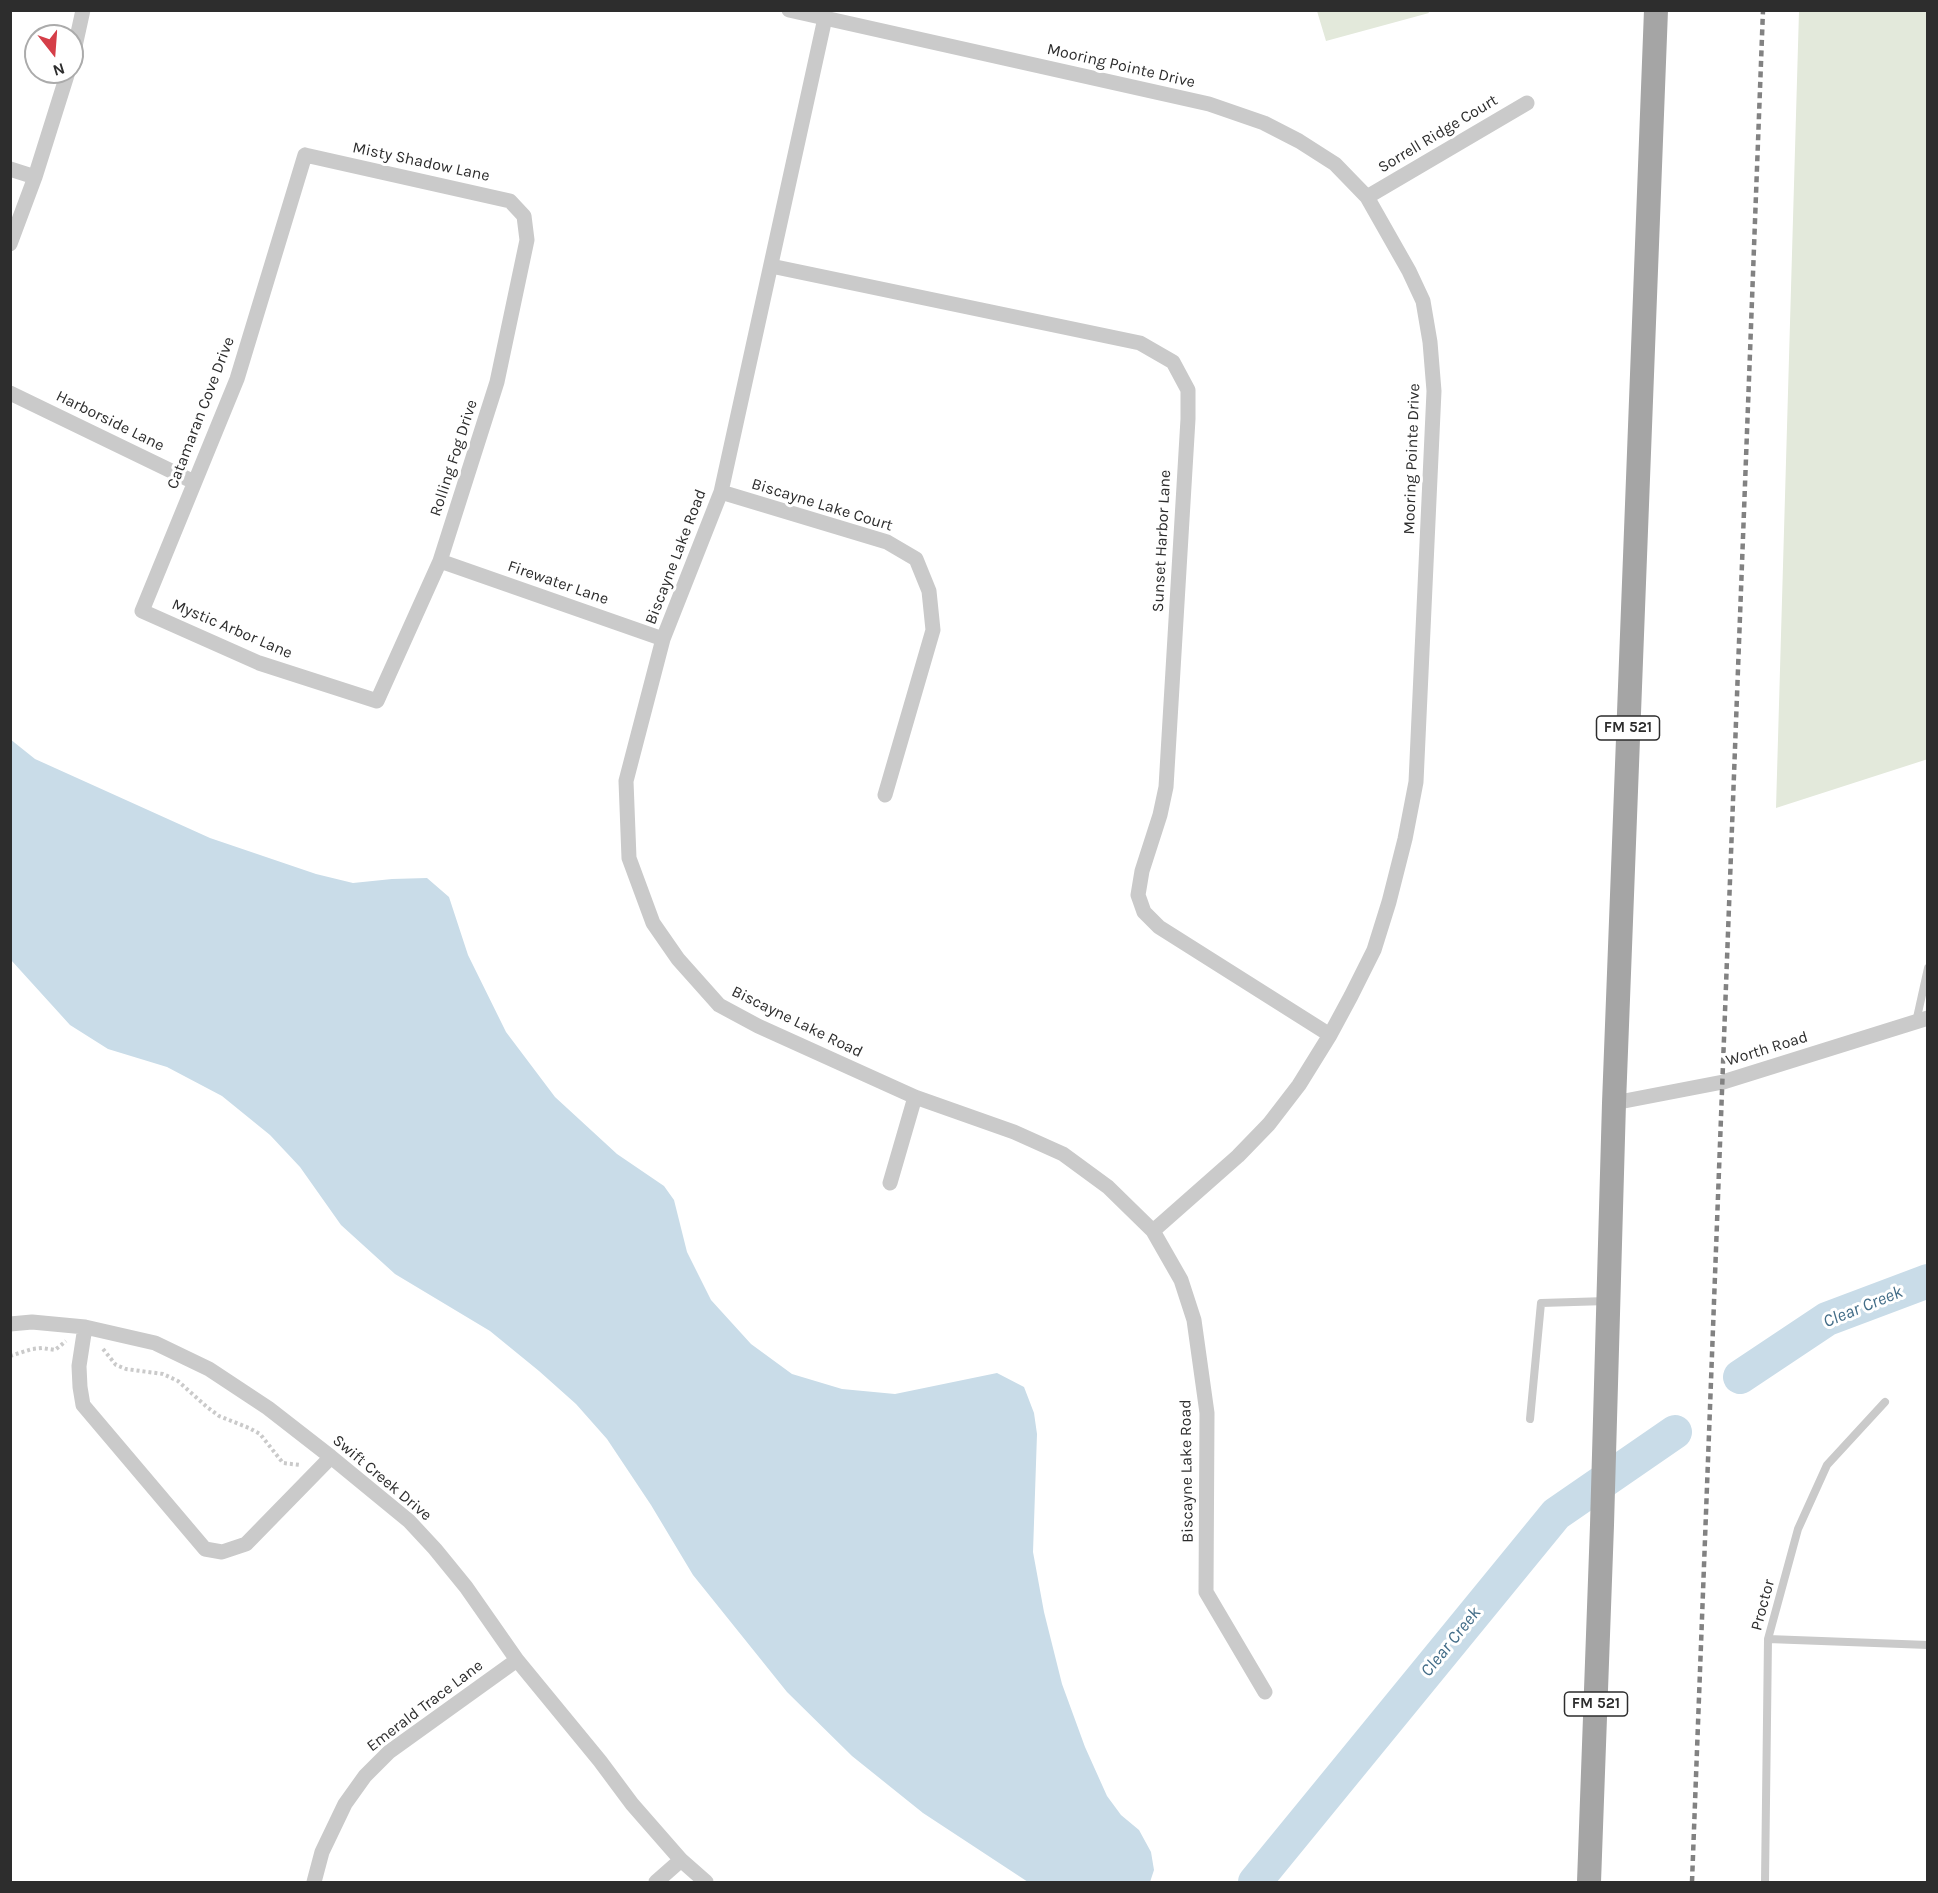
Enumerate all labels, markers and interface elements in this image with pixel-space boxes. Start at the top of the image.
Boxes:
north arrow [24,24,84,84]
street label: Mooring Pointe Drive [1045,40,1197,92]
text: N [51,59,67,81]
street label: Sorrell Ridge Court [1375,91,1501,177]
street label: Misty Shadow Lane [351,138,491,186]
street label: Catamaran Cove Drive [163,334,239,492]
street label: Mooring Pointe Drive [1400,383,1424,535]
street label: Harborside Lane [53,386,167,456]
street label: Rolling Fog Drive [426,397,482,519]
street label: Sunset Harbor Lane [1149,469,1175,613]
street label: Biscayne Lake Court [749,474,895,536]
street label: Biscayne Lake Road [641,487,711,627]
street label: Firewater Lane [505,557,611,609]
street label: Mystic Arbor Lane [169,595,295,663]
road number: FM 521 [1596,716,1660,740]
street label: Biscayne Lake Road [728,982,866,1062]
street label: Worth Road [1724,1027,1810,1071]
water label: Clear Creek [1820,1281,1906,1333]
street label: Biscayne Lake Road [1176,1399,1198,1543]
street label: Swift Creek Drive [329,1431,435,1525]
street label: Proctor [1747,1577,1779,1633]
water label: Clear Creek [1416,1603,1486,1681]
street label: Emerald Trace Lane [363,1656,487,1756]
road number: FM 521 [1564,1692,1628,1716]

